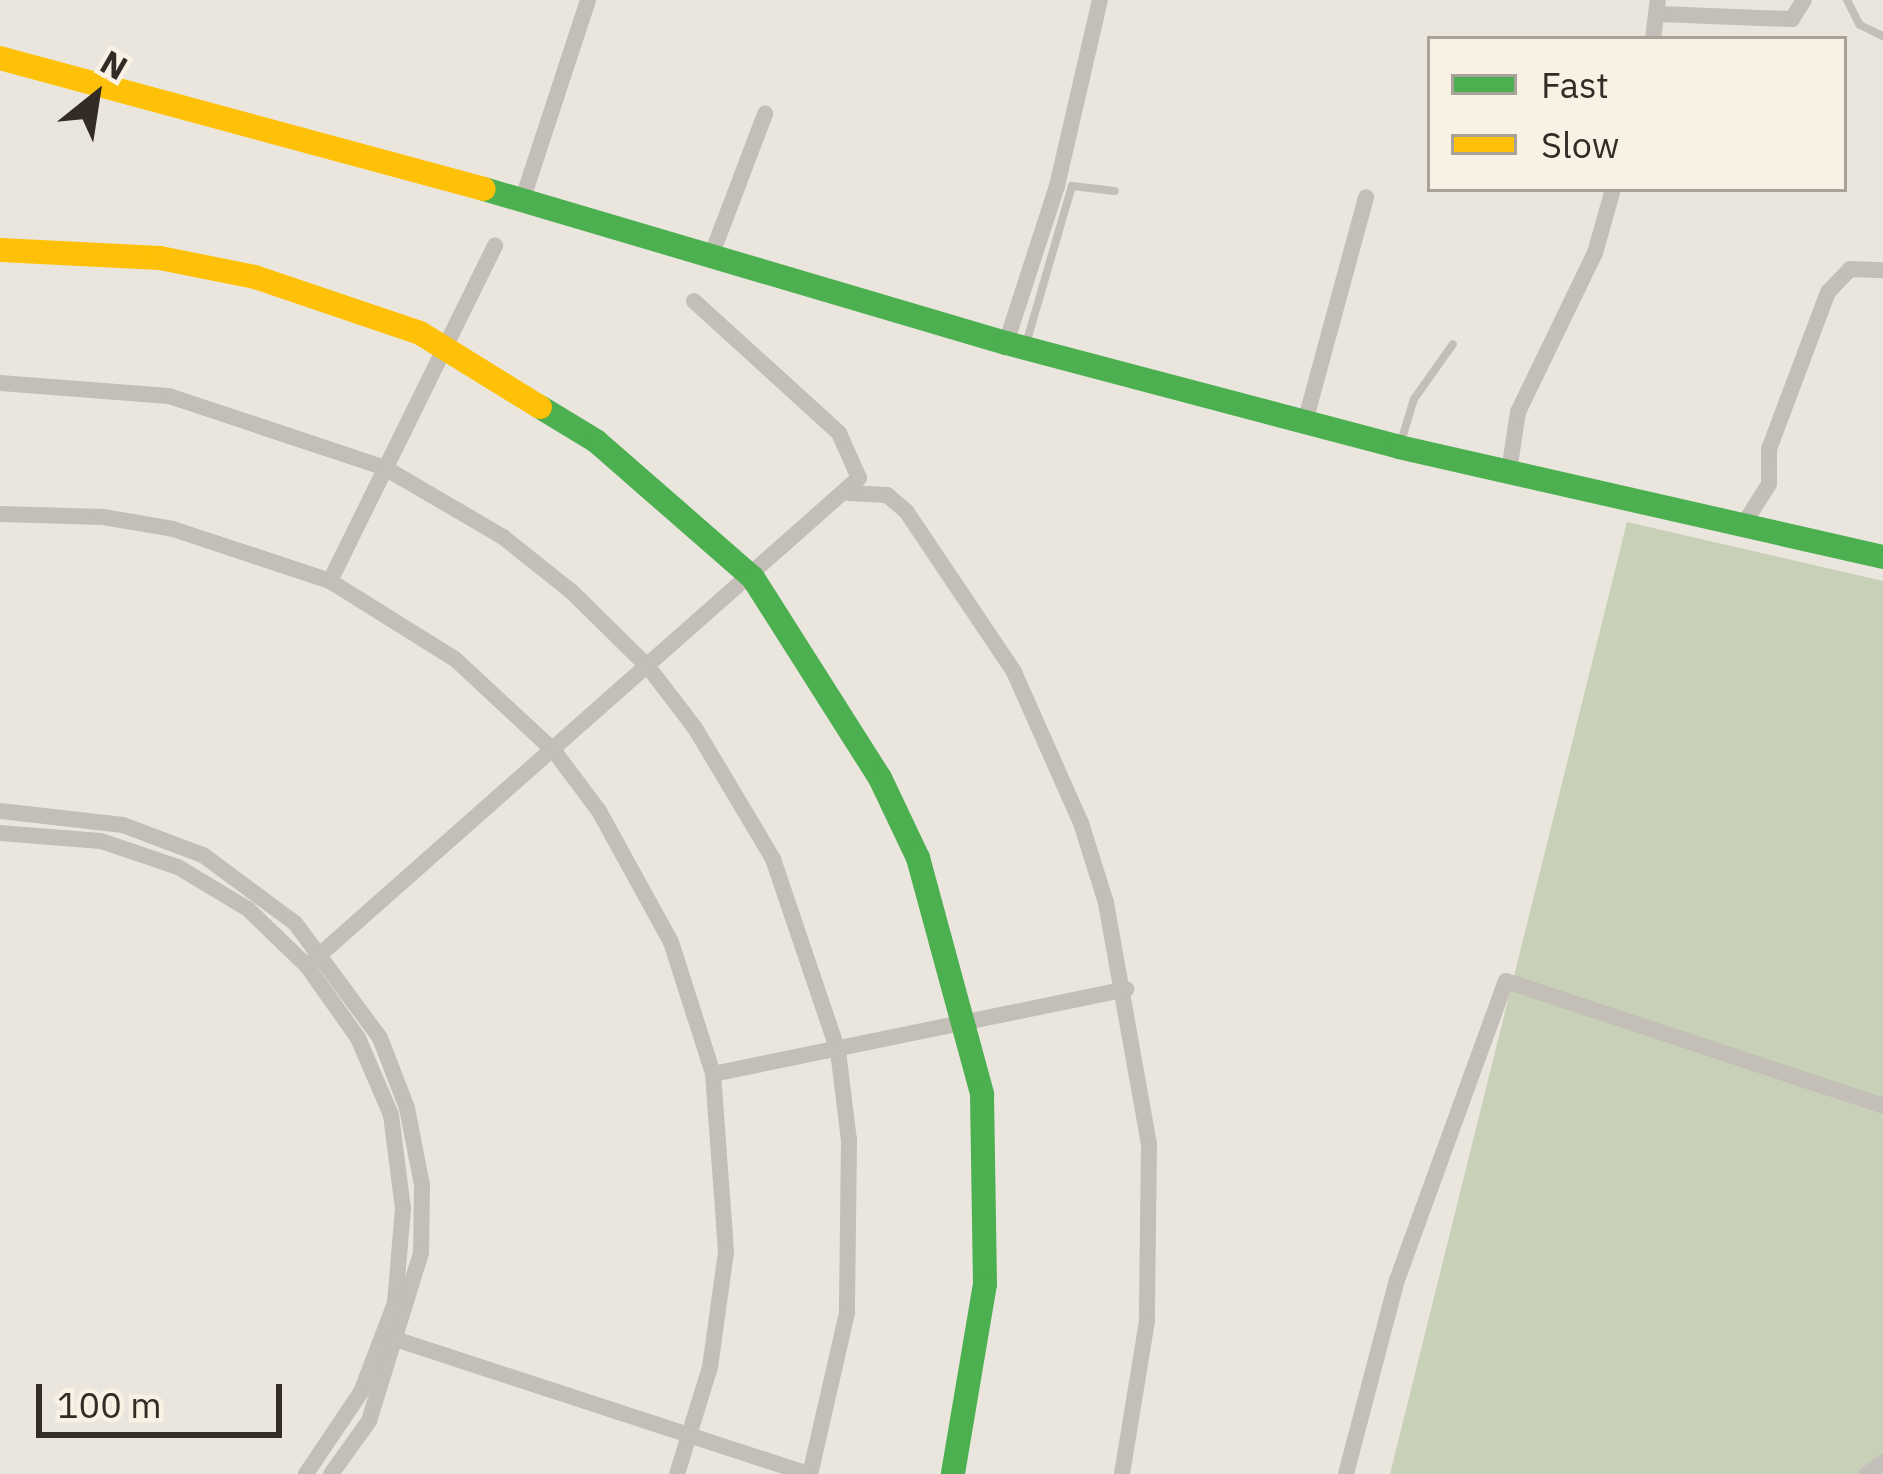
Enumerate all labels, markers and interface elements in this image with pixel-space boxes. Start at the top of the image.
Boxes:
north arrow [36,36,156,156]
legend [1427,36,1847,192]
text: N [93,40,135,89]
text: Fast [1541,61,1609,108]
text: Slow [1541,121,1619,168]
scale bar [42,1360,288,1434]
text: 100 m [57,1381,162,1428]

